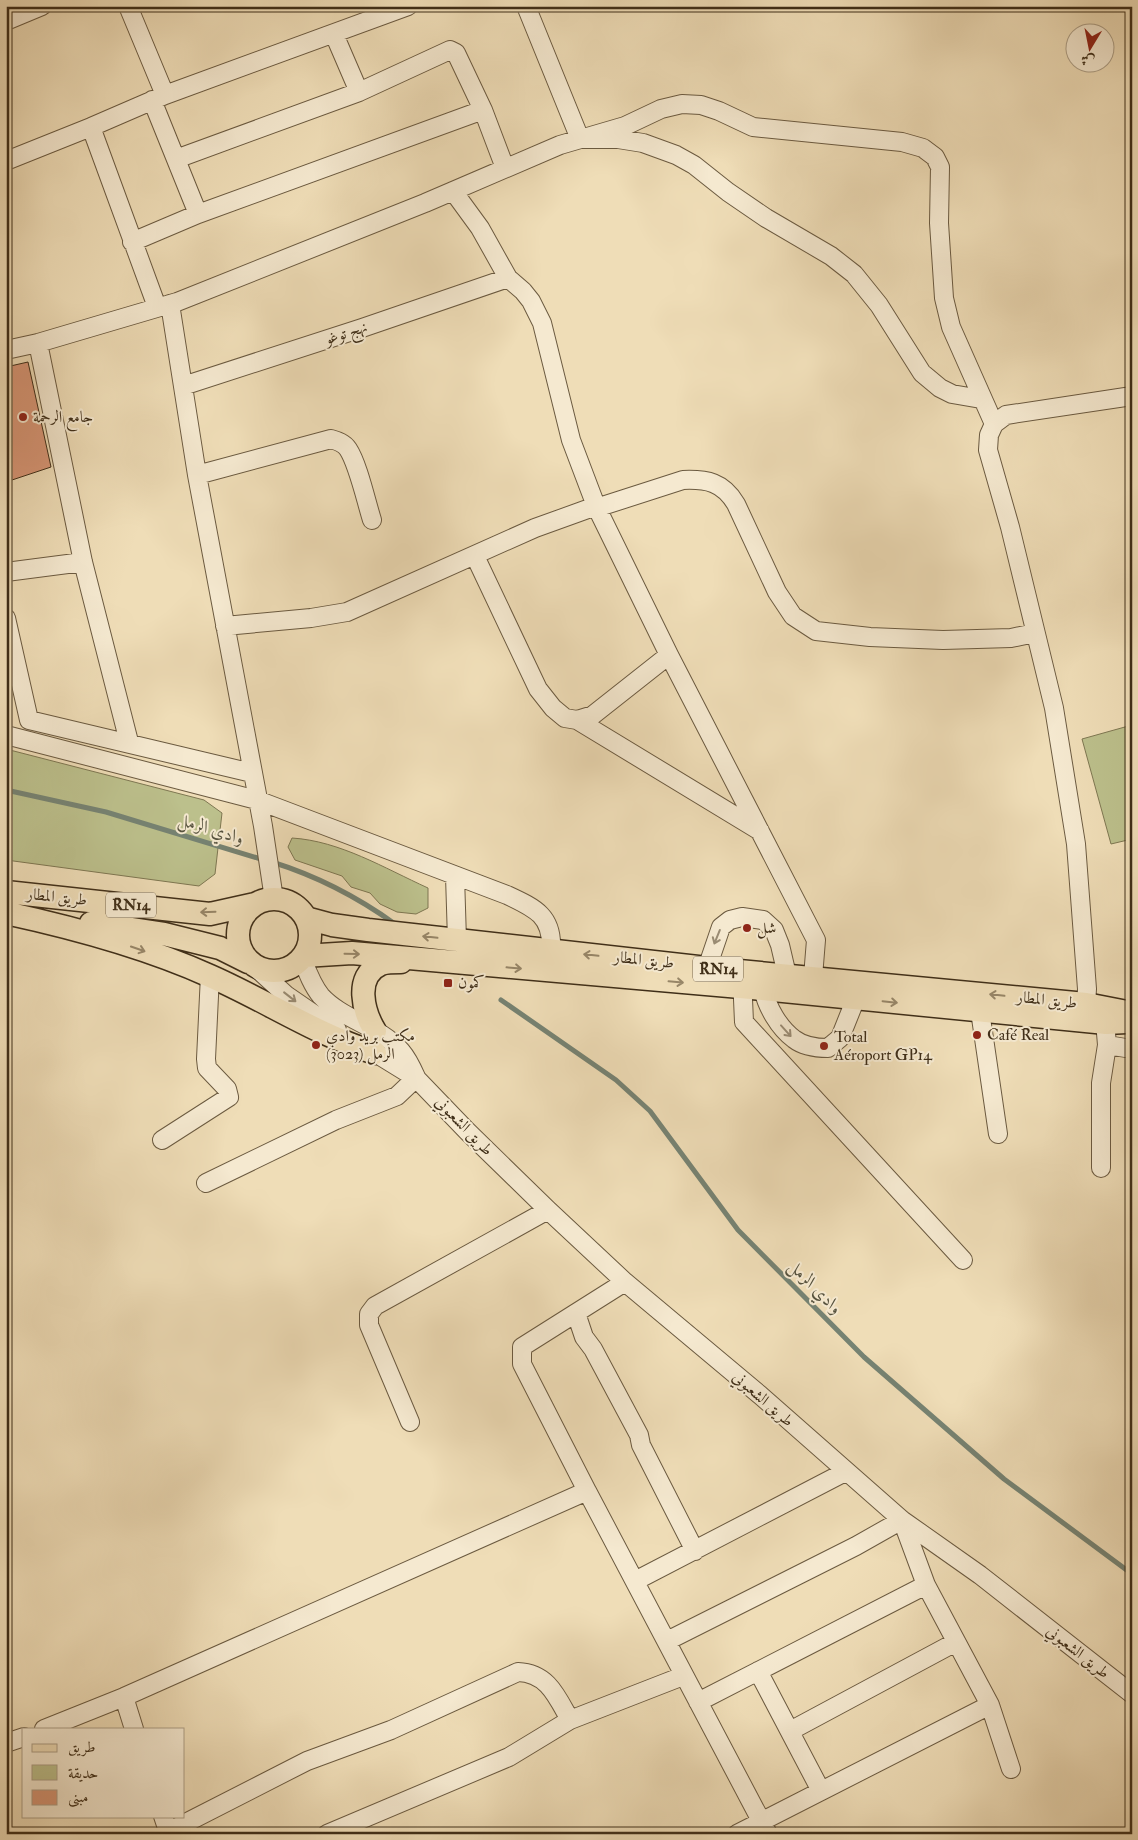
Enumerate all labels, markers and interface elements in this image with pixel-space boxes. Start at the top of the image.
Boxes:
north arrow [1066,22,1116,72]
text: ش [1079,51,1096,70]
street label: نهج توغو [320,317,371,354]
place label: جامع الرحمة [33,407,93,432]
marker: جامع الرحمة [17,411,29,423]
water label: وادي الرمل [174,808,247,853]
street label: طريق المطار [24,884,88,910]
road number: RN14 [106,892,156,918]
one-way arrow [200,908,216,917]
place label: شل [757,918,776,939]
marker: شل [741,922,753,934]
one-way arrow [711,929,721,944]
one-way arrow [422,932,438,942]
one-way arrow [129,945,145,954]
street label: طريق المطار [611,947,675,973]
one-way arrow [344,949,360,958]
one-way arrow [584,950,600,960]
road number: RN14 [693,956,743,982]
one-way arrow [506,963,522,972]
place label: كمون [458,973,485,993]
marker: كمون [442,977,454,989]
one-way arrow [668,977,684,986]
street label: طريق المطار [1014,987,1078,1013]
one-way arrow [989,991,1005,1000]
one-way arrow [283,992,296,1003]
one-way arrow [882,997,898,1007]
one-way arrow [781,1025,792,1038]
place label: Café Real [987,1025,1049,1045]
place label: مكتب بريد وادي الرمل (3023) [326,1026,415,1065]
place label: Total Aéroport GP14 [833,1027,933,1066]
marker: Café Real [971,1029,983,1041]
marker: مكتب بريد وادي الرمل (3023) [310,1039,322,1051]
marker: Total Aéroport GP14 [818,1040,830,1052]
street label: طريق الشعبوني [429,1092,497,1161]
water label: وادي الرمل [781,1255,847,1321]
street label: طريق الشعبوني [727,1367,798,1433]
street label: طريق الشعبوني [1041,1621,1114,1685]
legend [22,1728,185,1818]
text: طريق [68,1738,95,1757]
text: حديقة [68,1764,98,1783]
text: مبنى [68,1788,88,1808]

